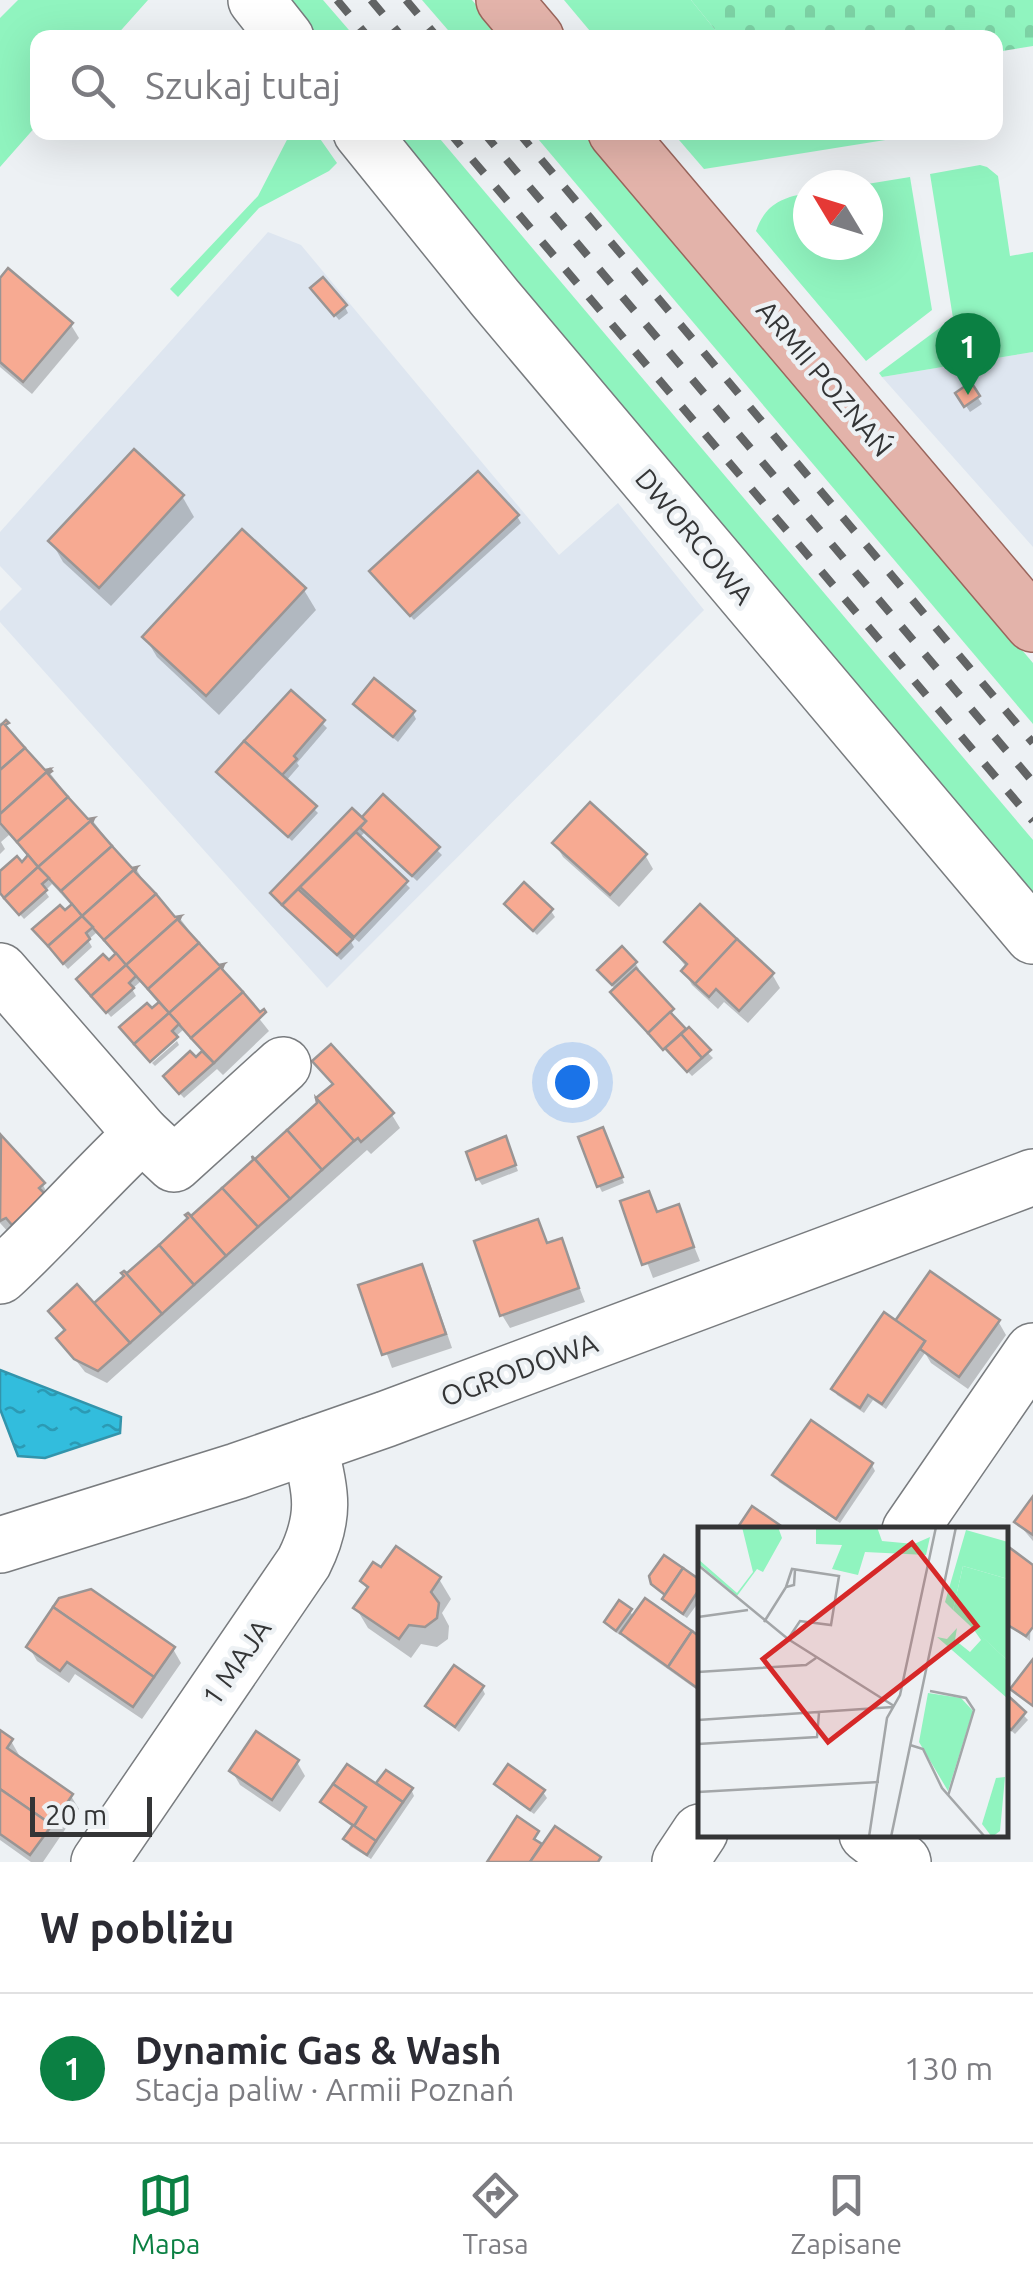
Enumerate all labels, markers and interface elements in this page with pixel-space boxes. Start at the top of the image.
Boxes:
search box [30,30,1003,140]
icon: search [65,58,120,113]
text: Szukaj tutaj [145,64,341,106]
north arrow [793,170,883,260]
street label: ARMII POZNAŃ [751,293,900,462]
pin: 1 [936,312,1000,395]
street label: DWORCOWA [630,462,760,610]
your location [547,1057,598,1108]
street label: OGRODOWA [436,1326,602,1412]
inset map [698,1527,1008,1837]
street label: 1 MAJA [195,1613,277,1711]
scale bar [30,1792,152,1836]
text: 20 m [45,1799,107,1830]
text: W pobliżu [40,1904,235,1951]
text: Dynamic Gas & Wash [135,2029,502,2071]
text: 1 [63,2050,82,2086]
text: 130 m [904,2050,993,2086]
text: Stacja paliw · Armii Poznań [135,2071,514,2107]
tab: Mapa [131,2168,200,2259]
tab: Trasa [462,2168,529,2259]
tab: Zapisane [791,2168,902,2259]

